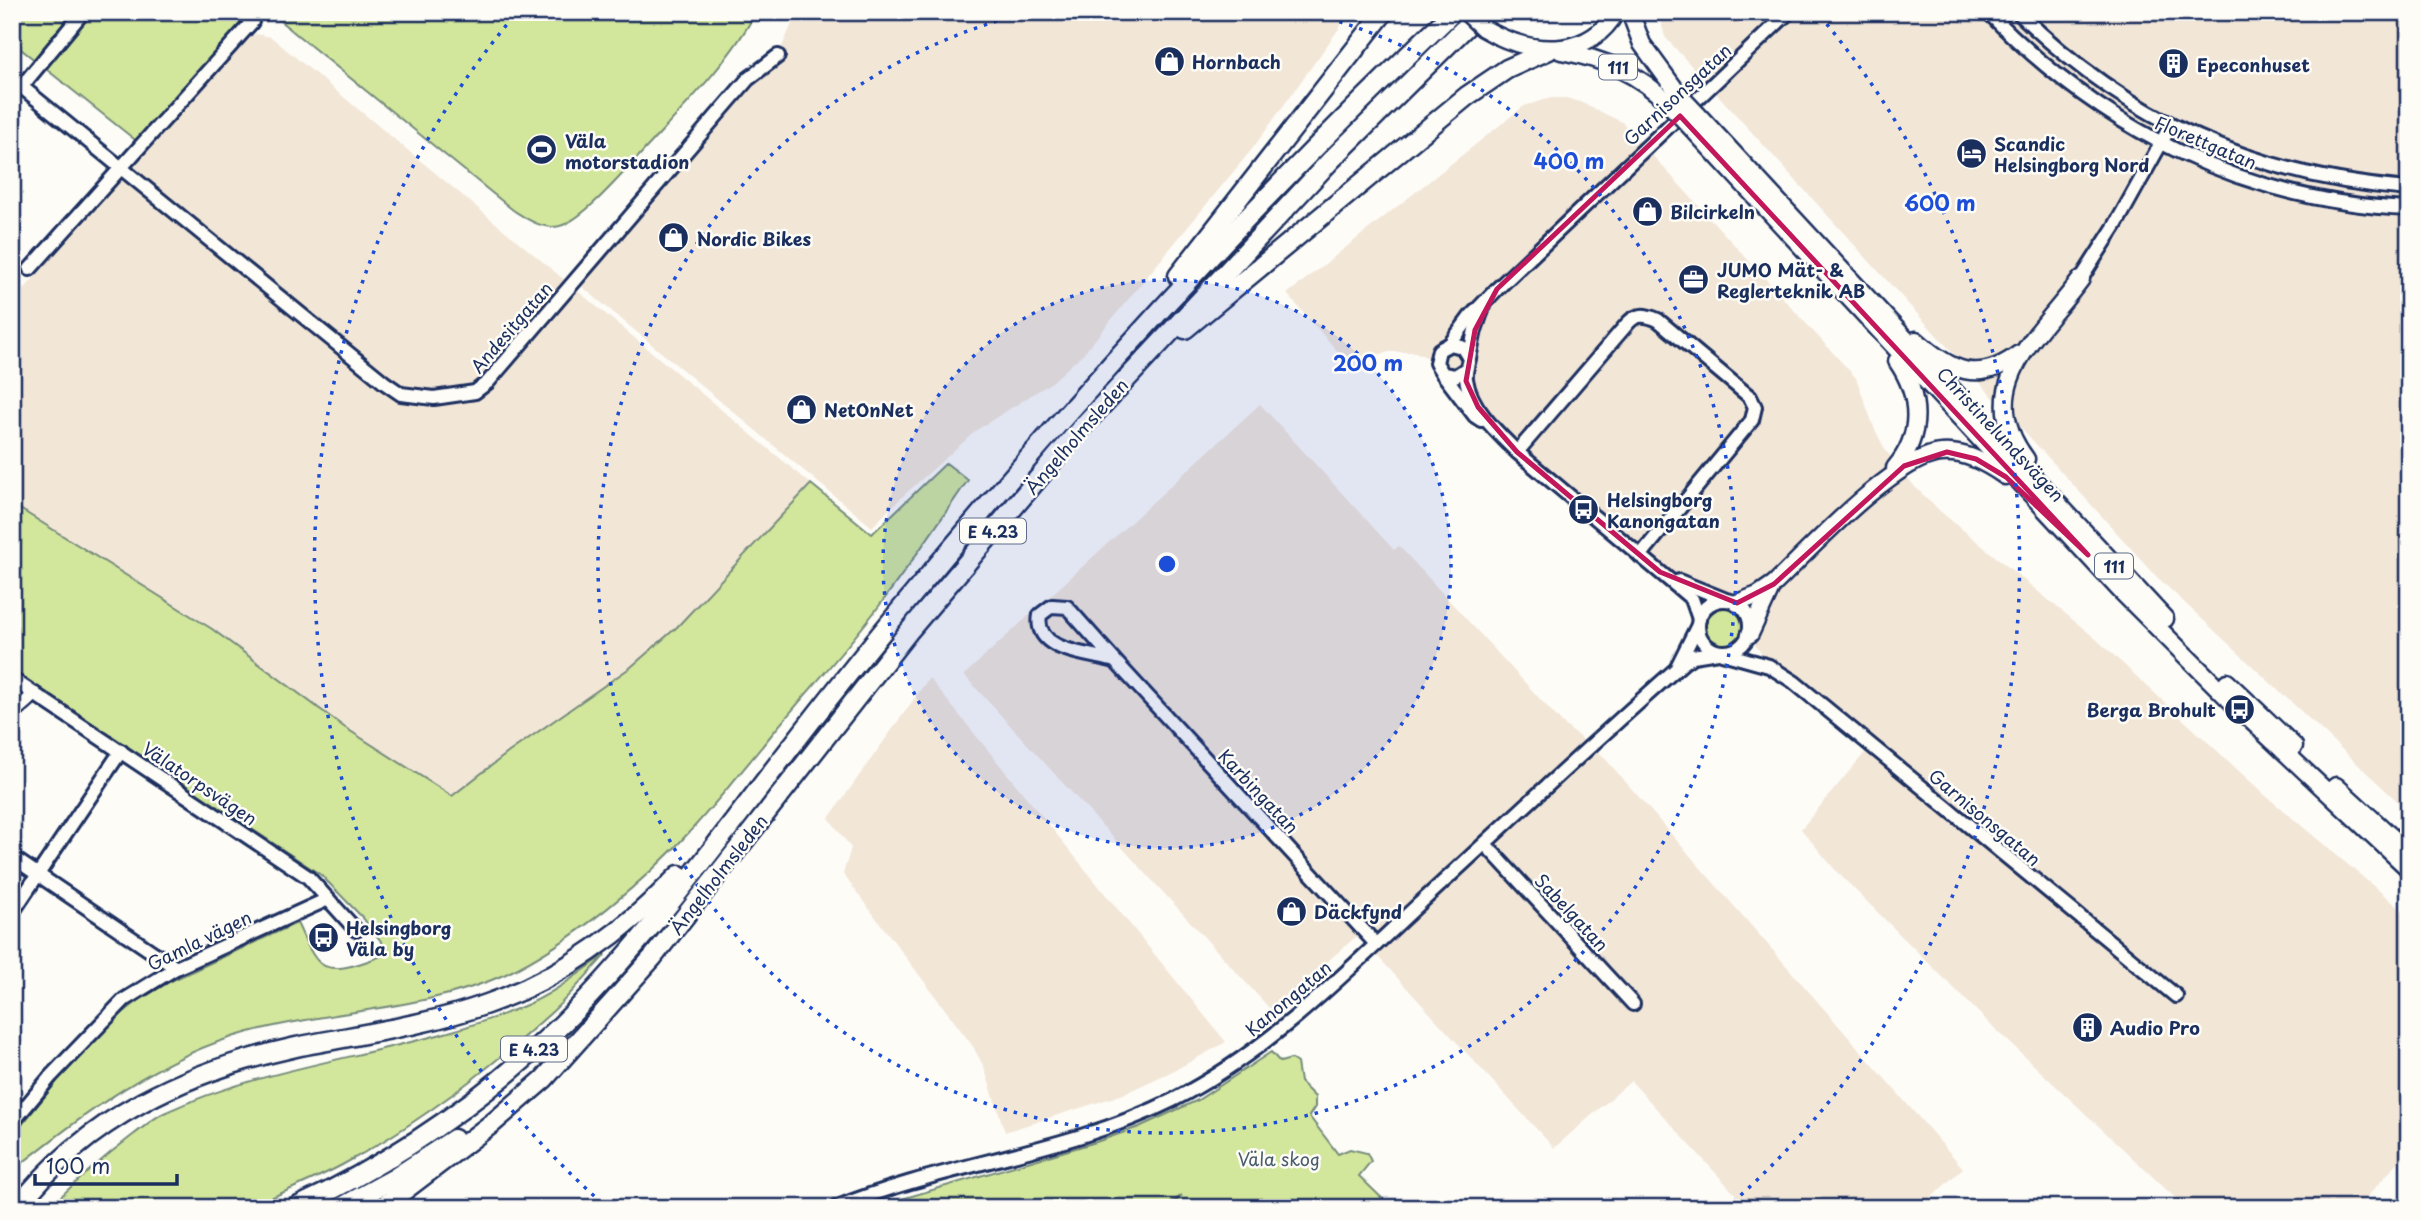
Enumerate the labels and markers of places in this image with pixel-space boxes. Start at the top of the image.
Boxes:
shop icon: Hornbach [1152,44,1186,78]
building icon: Epeconhuset [2157,47,2191,81]
place label: Hornbach [1192,48,1281,75]
place label: Epeconhuset [2197,51,2310,78]
place label: Väla motorstadion [565,127,689,175]
place label: Scandic Helsingborg Nord [1994,130,2149,178]
sports icon: Väla motorstadion [525,133,559,167]
hotel icon: Scandic Helsingborg Nord [1954,136,1988,170]
shop icon: Bilcirkeln [1630,194,1664,228]
place label: Bilcirkeln [1670,198,1755,225]
shop icon: Nordic Bikes [657,221,691,255]
place label: Nordic Bikes [697,225,811,252]
place label: JUMO Mät- & Reglerteknik AB [1717,256,1865,304]
office icon: JUMO Mät- & Reglerteknik AB [1677,262,1711,296]
shop icon: NetOnNet [784,392,818,426]
place label: NetOnNet [824,396,914,423]
place label: Helsingborg Kanongatan [1607,486,1720,534]
bus stop icon: Helsingborg Kanongatan [1567,492,1601,526]
centre of rings [1155,552,1179,576]
bus stop icon: Berga Brohult [2222,692,2256,726]
place label: Berga Brohult [2086,696,2216,723]
shop icon: Däckfynd [1274,894,1308,928]
place label: Däckfynd [1314,898,1402,925]
place label: Helsingborg Väla by [346,914,452,962]
bus stop icon: Helsingborg Väla by [306,920,340,954]
building icon: Audio Pro [2070,1010,2104,1044]
place label: Audio Pro [2110,1014,2200,1041]

